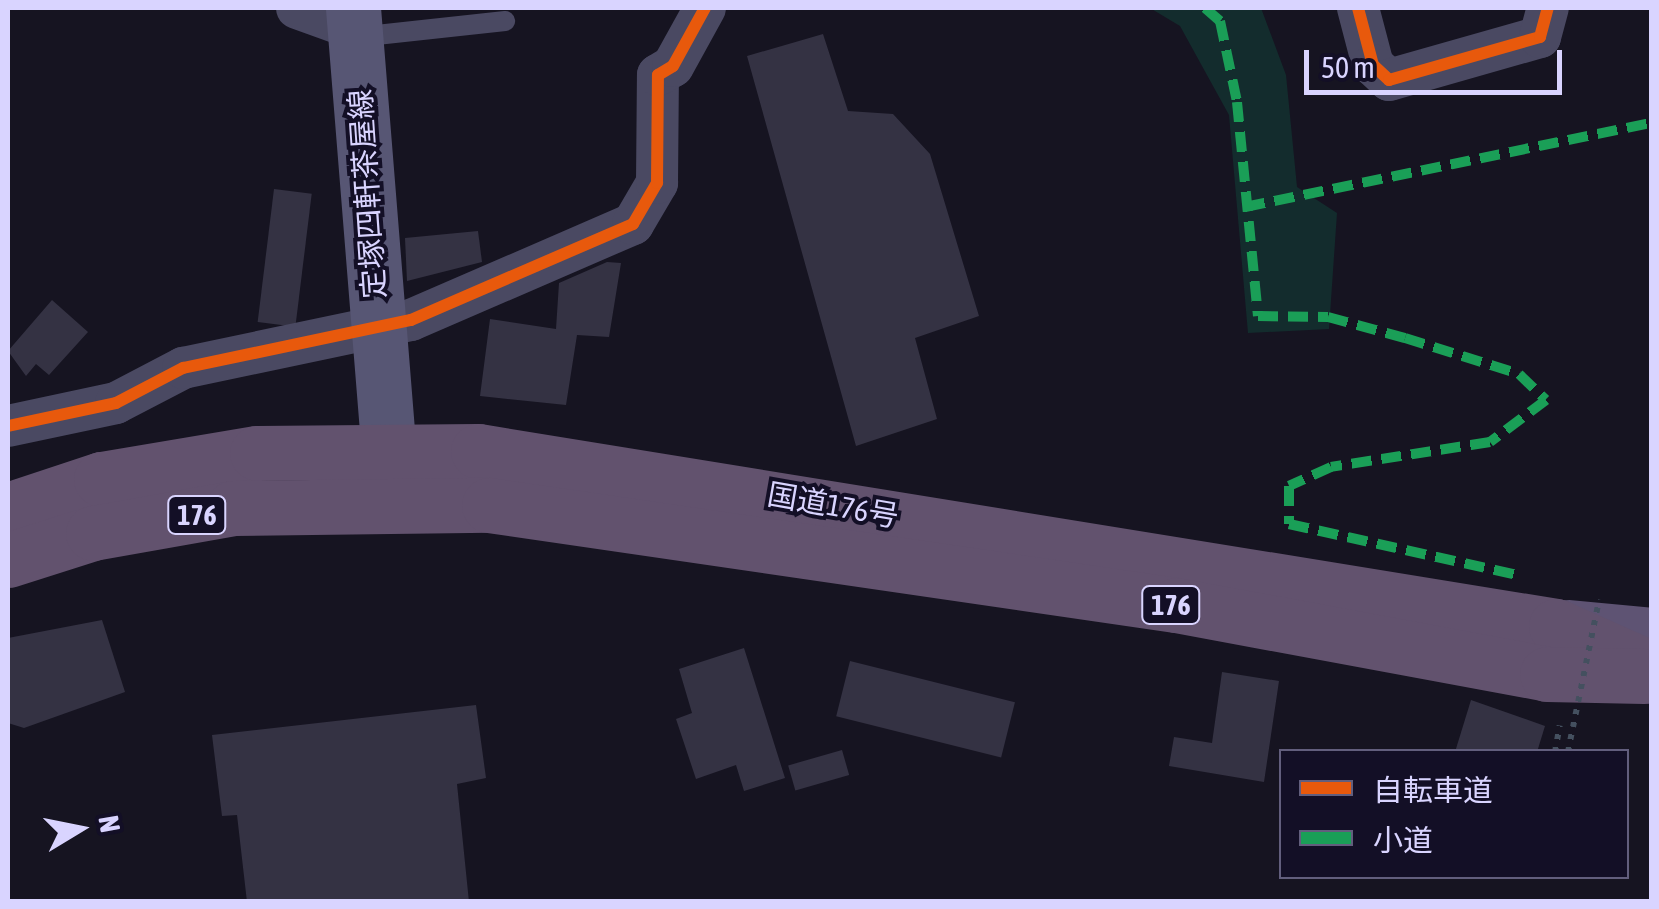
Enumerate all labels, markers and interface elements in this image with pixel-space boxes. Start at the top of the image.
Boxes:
scale bar [1309,30,1566,92]
text: 50 m [1321,50,1375,84]
street label: 定塚四軒茶屋線 [342,88,392,300]
street label: 国道176号 [765,476,901,534]
road number: 176 [167,492,227,538]
road number: 176 [1141,582,1201,628]
legend [1279,749,1629,879]
text: 自転車道 [1373,773,1493,807]
north arrow [30,779,130,879]
text: N [92,813,127,835]
text: 小道 [1373,823,1433,857]

